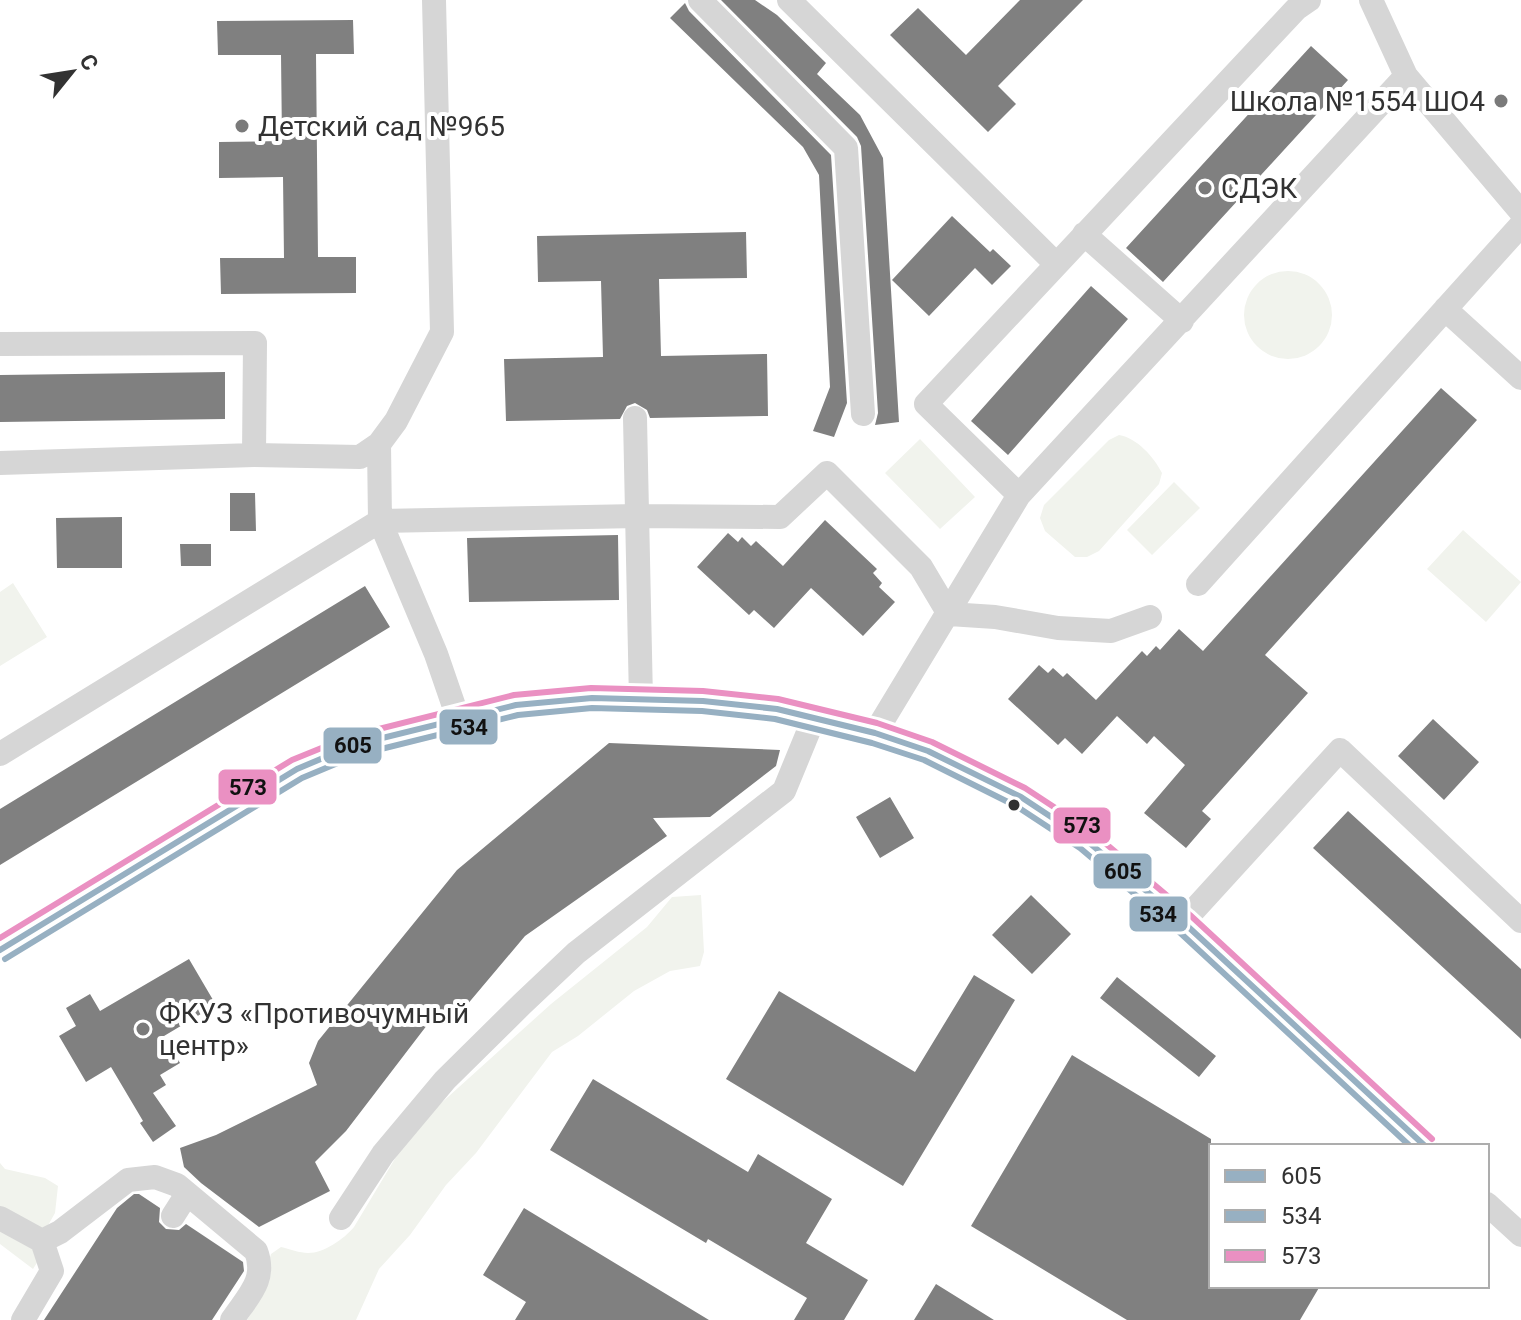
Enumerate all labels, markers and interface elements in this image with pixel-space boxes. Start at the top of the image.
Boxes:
north arrow [32,32,112,112]
text: С [74,50,103,75]
place label: Школа №1554 ШО4 [1230,85,1485,118]
marker: Школа №1554 ШО4 [1492,92,1510,110]
place label: Детский сад №965 [258,110,505,143]
marker: Детский сад №965 [233,117,251,135]
place label: СДЭК [1221,172,1297,205]
marker: СДЭК [1196,179,1214,197]
line badge: 534 [438,708,499,746]
text: 534 [450,715,488,740]
line badge: 605 [322,726,383,765]
text: 605 [334,733,372,758]
line badge: 573 [217,768,278,806]
text: 573 [229,775,267,800]
unlabelled marker [1006,797,1022,813]
line badge: 573 [1052,806,1112,845]
text: 573 [1063,813,1101,838]
line badge: 605 [1092,852,1153,890]
text: 605 [1104,859,1142,884]
line badge: 534 [1128,895,1189,933]
text: 534 [1139,902,1177,927]
place label: ФКУЗ «Противочумный центр» [159,997,469,1062]
marker: ФКУЗ «Противочумный центр» [134,1020,152,1038]
legend [1209,1144,1489,1288]
text: 605 [1281,1162,1321,1190]
text: 534 [1281,1202,1321,1230]
text: 573 [1281,1242,1321,1270]

